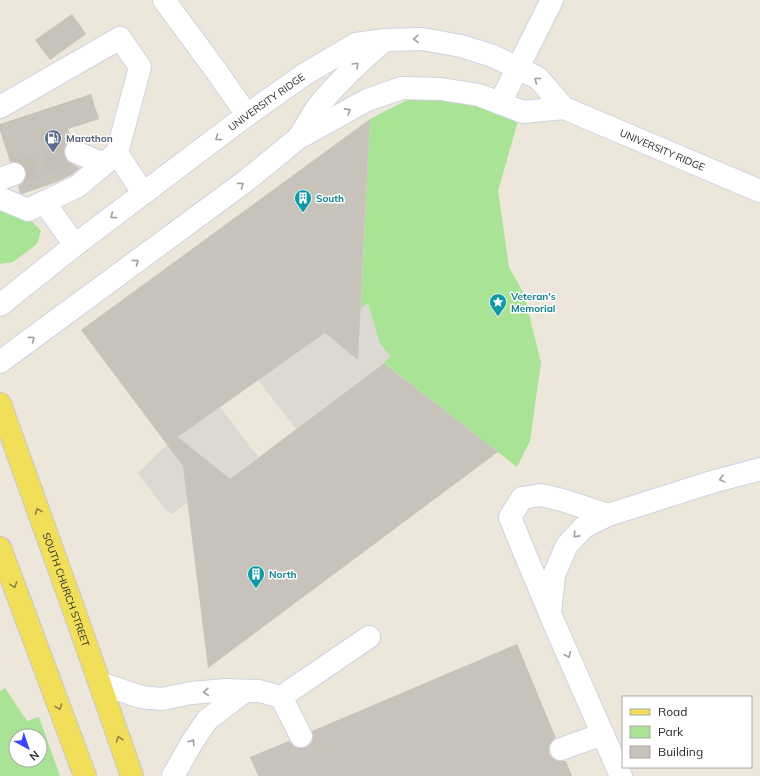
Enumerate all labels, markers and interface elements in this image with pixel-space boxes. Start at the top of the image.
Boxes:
one-way arrow [413,35,419,43]
one-way arrow [351,62,359,70]
street label: UNIVERSITY RIDGE [225,70,307,134]
one-way arrow [535,78,542,85]
one-way arrow [343,109,351,116]
street label: UNIVERSITY RIDGE [618,126,707,173]
fuel station icon: Marathon [43,128,63,153]
place label: Marathon [66,132,113,145]
one-way arrow [215,134,222,141]
one-way arrow [236,182,243,189]
building icon: South [293,188,313,213]
place label: South [316,192,344,205]
one-way arrow [110,211,117,218]
one-way arrow [132,260,139,267]
place label: Veteran's Memorial [510,290,556,315]
place icon: Veteran's Memorial [488,292,508,317]
one-way arrow [27,337,34,344]
one-way arrow [719,474,726,483]
one-way arrow [35,508,43,515]
one-way arrow [574,530,581,538]
street label: SOUTH CHURCH STREET [40,531,93,648]
building icon: North [246,564,266,589]
place label: North [269,568,297,581]
one-way arrow [9,581,17,588]
one-way arrow [564,651,572,658]
one-way arrow [203,687,209,696]
legend [622,696,752,768]
one-way arrow [54,703,62,710]
text: Road [658,704,687,719]
text: Park [658,724,684,739]
north arrow [8,728,48,768]
one-way arrow [115,736,124,743]
one-way arrow [188,739,195,746]
text: Building [658,744,703,759]
text: N [27,748,42,764]

